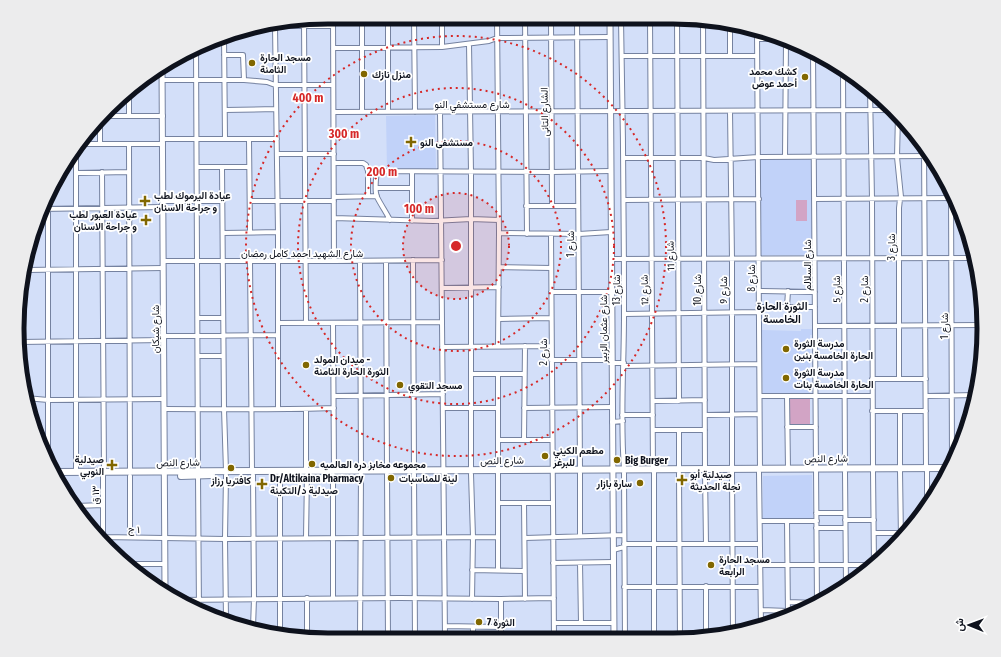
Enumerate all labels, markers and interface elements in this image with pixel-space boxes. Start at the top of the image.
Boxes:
place label: مسجد الحارة الثامنة [260,52,312,76]
marker: مسجد الحارة الثامنة [247,58,257,68]
place label: كشك محمد أحمد عوض [749,66,797,90]
marker: منزل نازك [359,69,369,79]
place label: منزل نازك [372,69,411,81]
marker: كشك محمد أحمد عوض [800,72,810,82]
street label: الشارع التانى [539,87,551,137]
text: 400 m [293,91,323,105]
street label: شارع مستشفي النو [434,99,510,113]
text: 300 m [328,127,359,141]
marker: مستشفى النو [405,136,417,148]
place label: مستشفى النو [420,137,474,149]
text: 200 m [366,165,397,179]
place label: عيادة اليرموك لطب و جراحة الاسنان [154,190,231,214]
marker: عيادة اليرموك لطب و جراحة الاسنان [139,195,151,207]
text: 100 m [404,202,434,216]
place label: عيادة العبور لطب و جراحة الاسنان [69,209,137,233]
marker: عيادة العبور لطب و جراحة الاسنان [140,214,152,226]
street label: شارع 1 [565,231,577,257]
street label: شارع 3 [886,233,898,260]
centre of rings [449,239,463,253]
street label: شارع السلالم [802,239,814,291]
street label: شارع 11 [665,241,677,271]
street label: شارع الشهيد احمد كامل رمضان [241,248,363,260]
street label: شارع 8 [746,264,758,292]
street label: شارع 13 [611,274,623,305]
street label: شارع 12 [639,274,651,305]
street label: شارع 10 [692,274,704,306]
street label: شارع 5 [831,275,843,303]
street label: شارع 2 [859,275,871,302]
street label: شارع 9 [718,276,730,304]
street label: شارع عثمان الزبير [598,295,610,364]
district label: الثورة الحارة الخامسة [757,300,808,326]
street label: شارع شيكان [150,305,162,353]
street label: شارع 1 [939,313,951,339]
street label: شارع 2 [538,338,550,365]
place label: مدرسة الثورة الحارة الخامسة بنين [794,338,873,362]
marker: مدرسة الثورة الحارة الخامسة بنين [781,344,791,354]
place label: ميدان المولد - الثورة الحارة الثامنة [314,354,389,378]
marker: ميدان المولد - الثورة الحارة الثامنة [301,360,311,370]
place label: مدرسة الثورة الحارة الخامسة بنات [794,367,874,391]
marker: مدرسة الثورة الحارة الخامسة بنات [781,373,791,383]
marker: مسجد التقوي [395,380,405,390]
place label: مسجد التقوي [408,380,463,394]
place label: مطعم الكيني للبرغر [552,445,604,469]
marker: مطعم الكيني للبرغر [540,451,550,461]
street label: شارع النص [804,453,848,465]
place label: صيدلية النوبي [75,454,105,480]
street label: شارع النص [480,455,524,467]
marker: Big Burger [612,455,622,465]
place label: Big Burger [625,455,668,467]
street label: شارع النص [156,457,200,469]
marker: مجموعه مخابز دره العالميه [307,459,317,469]
place label: مجموعه مخابز دره العالميه [320,459,426,471]
marker: صيدلية النوبي [107,460,117,470]
marker: كافتريا رزاز [226,463,236,473]
place label: صيدلية أبو نجلة الحديثة [690,469,741,493]
place label: Dr/Altikaina Pharmacy صيدلية د/التكينة [270,473,364,497]
marker: لينة للمناسبات [386,473,396,483]
place label: لينة للمناسبات [399,473,458,485]
place label: كافتريا رزاز [210,475,252,487]
marker: صيدلية أبو نجلة الحديثة [677,475,687,485]
place label: سارة بازار [596,478,632,490]
marker: سارة بازار [635,478,645,488]
marker: Dr/Altikaina Pharmacy صيدلية د/التكينة [257,479,267,489]
street label: ١٣ ق [90,485,102,505]
street label: ١ ج [128,524,140,536]
place label: مسجد الحارة الرابعة [719,554,771,578]
marker: مسجد الحارة الرابعة [706,560,716,570]
north arrow [949,605,989,645]
marker: الثورة 7 [474,617,484,627]
place label: الثورة 7 [487,617,515,629]
text: ش [953,618,966,632]

